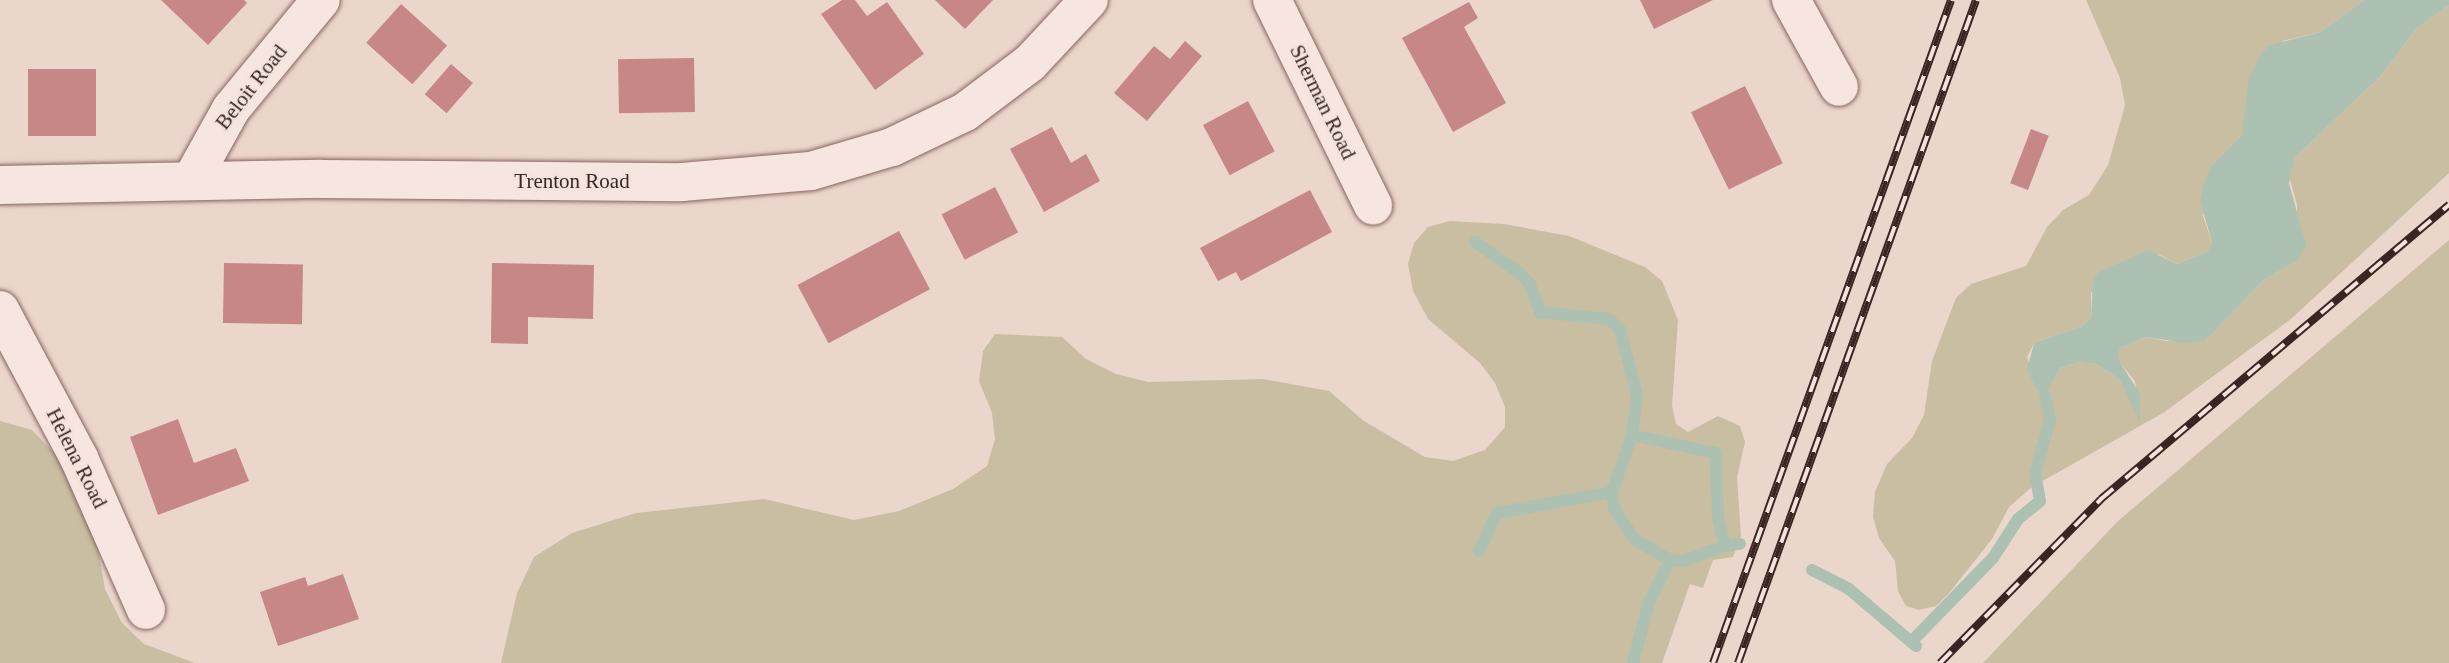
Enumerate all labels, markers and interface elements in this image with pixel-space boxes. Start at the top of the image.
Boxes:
street label: Beloit Road [210,39,292,135]
street label: Sherman Road [1284,41,1362,163]
street label: Trenton Road [514,168,630,194]
street label: Helena Road [41,404,113,512]

